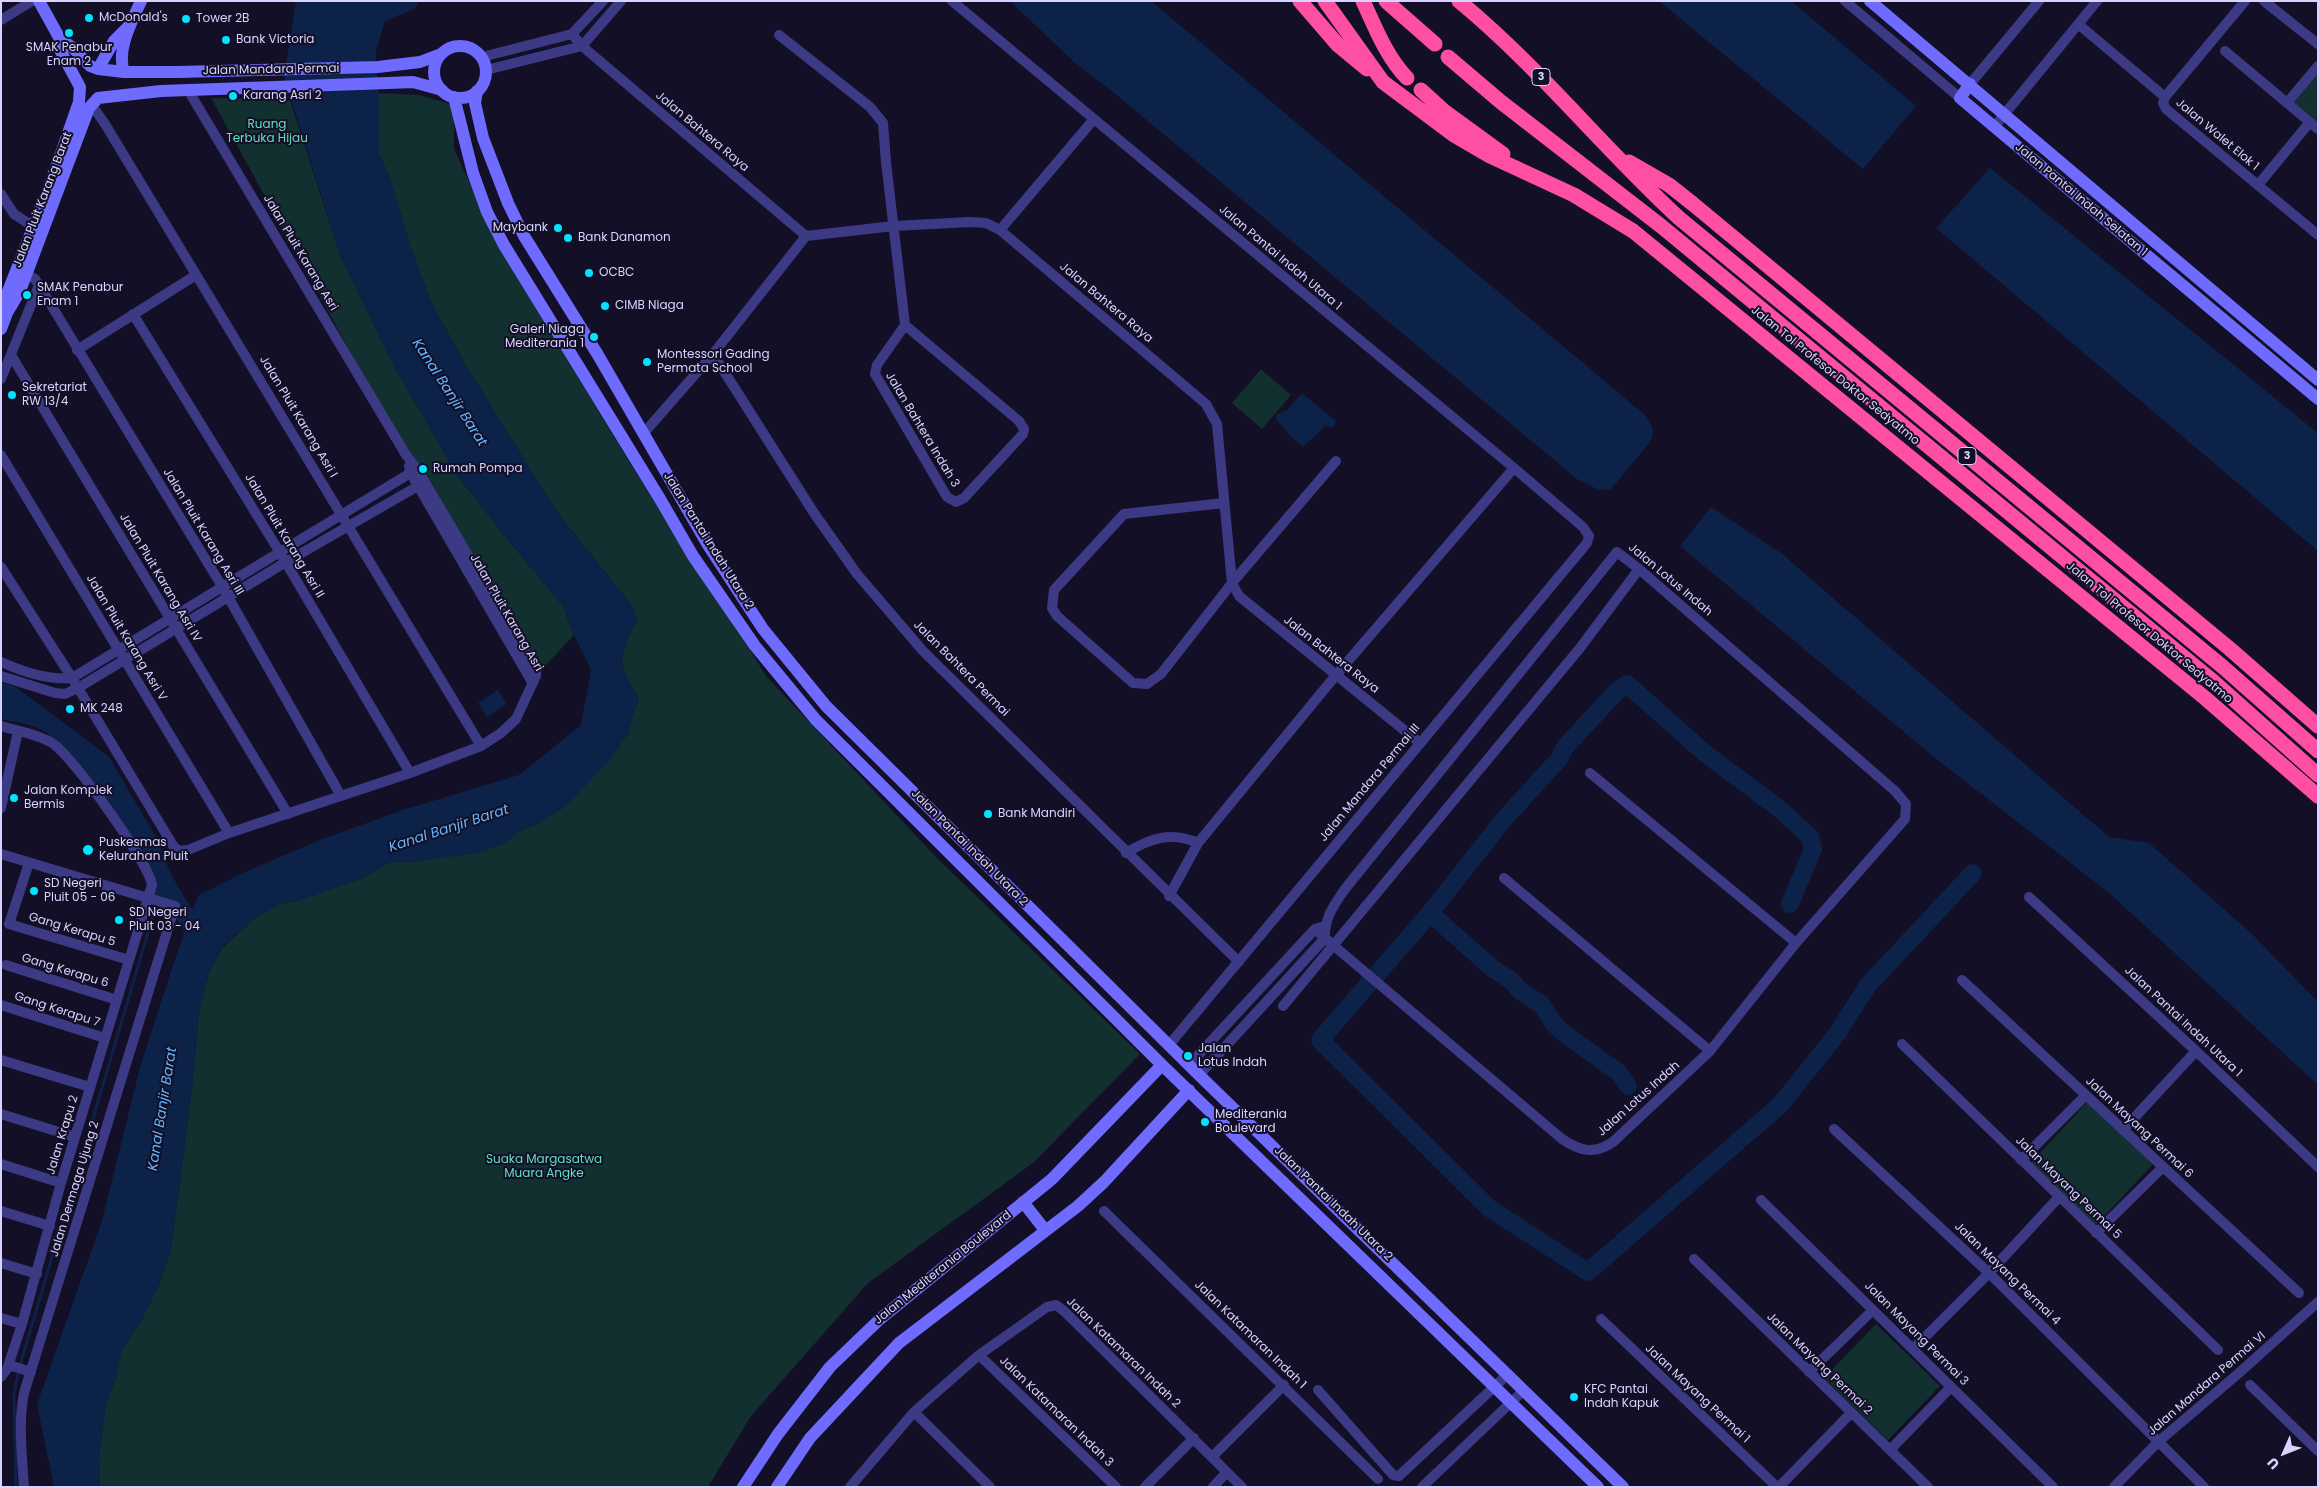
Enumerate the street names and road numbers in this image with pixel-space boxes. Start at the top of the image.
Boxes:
street label: Jalan Mandara Permai [202,62,340,78]
road number: 3 [1532,68,1550,86]
street label: Jalan Bahtera Raya [652,89,752,175]
street label: Jalan Walet Elok 1 [2172,96,2262,174]
street label: Jalan Pluit Karang Barat [11,130,75,270]
street label: Jalan Pantai Indah Selatan 1 [2012,140,2150,260]
street label: Jalan Pluit Karang Asri [260,192,340,314]
street label: Jalan Pantai Indah Utara 1 [1216,202,1344,314]
street label: Jalan Bahtera Raya [1056,260,1156,346]
street label: Jalan Tol Profesor Doktor Sedyatmo [1748,303,1922,449]
street label: Jalan Pluit Karang Asri I [256,354,340,480]
street label: Jalan Bahtera Indah 3 [882,370,962,490]
road number: 3 [1958,448,1976,464]
street label: Jalan Pluit Karang Asri III [159,466,247,598]
street label: Jalan Pantai Indah Utara 2 [660,470,756,612]
street label: Jalan Pluit Karang Asri II [241,471,327,601]
street label: Jalan Pluit Karang Asri IV [116,511,204,645]
street label: Jalan Lotus Indah [1625,541,1715,619]
street label: Jalan Pluit Karang Asri [466,552,546,674]
street label: Jalan Tol Profesor Doktor Sedyatmo [2063,559,2235,707]
street label: Jalan Pluit Karang Asri V [83,572,169,704]
street label: Jalan Bahtera Raya [1280,613,1382,697]
street label: Jalan Bahtera Permai [910,618,1012,720]
street label: Jalan Mandara Permai III [1317,721,1423,845]
street label: Jalan Pantai Indah Utara 2 [908,787,1030,909]
street label: Gang Kerapu 5 [27,910,117,950]
street label: Gang Kerapu 6 [20,951,110,991]
street label: Jalan Pantai Indah Utara 1 [2121,964,2245,1080]
street label: Gang Kerapu 7 [12,989,102,1031]
street label: Jalan Lotus Indah [1595,1058,1683,1140]
street label: Jalan Mayang Permai 6 [2082,1074,2196,1182]
street label: Jalan Krapu 2 [44,1094,82,1176]
street label: Jalan Dermaga Ujung 2 [47,1119,103,1259]
street label: Jalan Mayang Permai 5 [2012,1134,2124,1242]
street label: Jalan Pantai Indah Utara 2 [1271,1144,1395,1264]
street label: Jalan Mediterania Boulevard [872,1208,1014,1328]
street label: Jalan Mayang Permai 4 [1951,1220,2063,1328]
street label: Jalan Katamaran Indah 1 [1191,1278,1309,1392]
street label: Jalan Mayang Permai 3 [1861,1279,1971,1389]
street label: Jalan Katamaran Indah 2 [1063,1295,1183,1411]
street label: Jalan Mayang Permai 2 [1763,1310,1875,1418]
street label: Jalan Mandara Permai VI [2145,1329,2269,1439]
street label: Jalan Mayang Permai 1 [1642,1342,1752,1446]
street label: Jalan Katamaran Indah 3 [996,1354,1116,1470]

